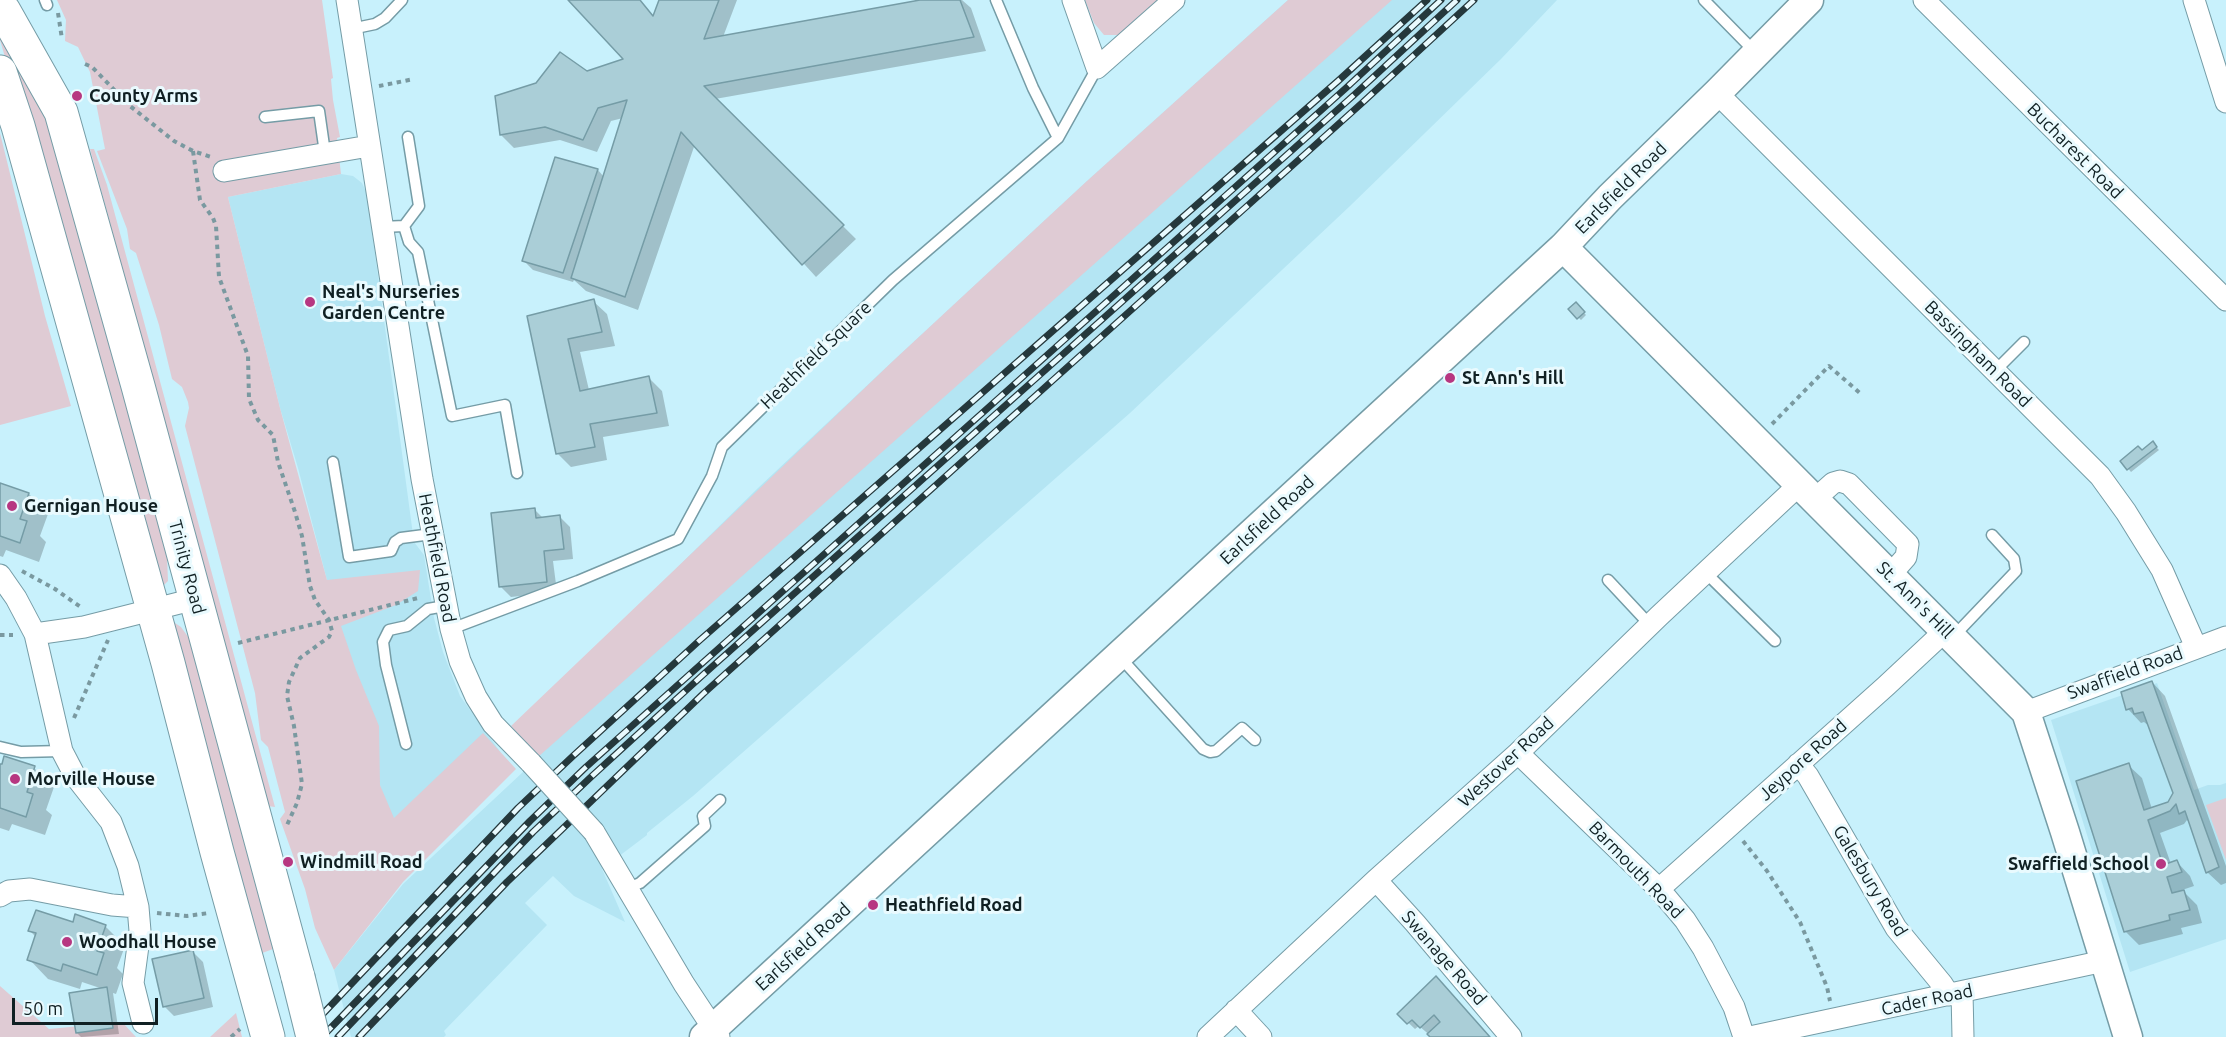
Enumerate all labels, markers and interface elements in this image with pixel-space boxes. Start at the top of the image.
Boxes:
place label: County Arms [89,85,198,107]
marker: County Arms [70,89,84,103]
street label: Bucharest Road [2023,99,2127,203]
street label: Earlsfield Road [1571,138,1671,238]
place label: Neal's Nurseries Garden Centre [322,281,460,324]
marker: Neal's Nurseries Garden Centre [303,295,317,309]
street label: Bassingham Road [1920,296,2036,412]
street label: Heathfield Square [756,297,876,413]
place label: St Ann's Hill [1462,367,1564,389]
marker: St Ann's Hill [1443,371,1457,385]
street label: Earlsfield Road [1215,471,1319,569]
street label: Heathfield Road [414,492,460,624]
place label: Gernigan House [24,495,158,517]
marker: Gernigan House [5,499,19,513]
street label: Trinity Road [164,518,210,616]
street label: St. Ann's Hill [1872,557,1958,643]
street label: Swaffield Road [2064,642,2186,704]
street label: Westover Road [1454,712,1558,812]
street label: Jeypore Road [1755,715,1851,805]
place label: Morville House [27,768,155,790]
marker: Morville House [8,772,22,786]
street label: Barmouth Road [1584,817,1688,923]
street label: Galesbury Road [1828,821,1912,941]
place label: Windmill Road [300,851,423,873]
place label: Swaffield School [2008,853,2149,875]
marker: Windmill Road [281,855,295,869]
marker: Swaffield School [2154,857,2168,871]
place label: Heathfield Road [885,894,1023,916]
marker: Heathfield Road [866,898,880,912]
street label: Earlsfield Road [751,899,855,995]
street label: Swanage Road [1397,906,1491,1010]
place label: Woodhall House [79,931,217,953]
marker: Woodhall House [60,935,74,949]
street label: Cader Road [1879,980,1975,1020]
scale bar [15,986,160,1024]
text: 50 m [23,998,63,1018]

